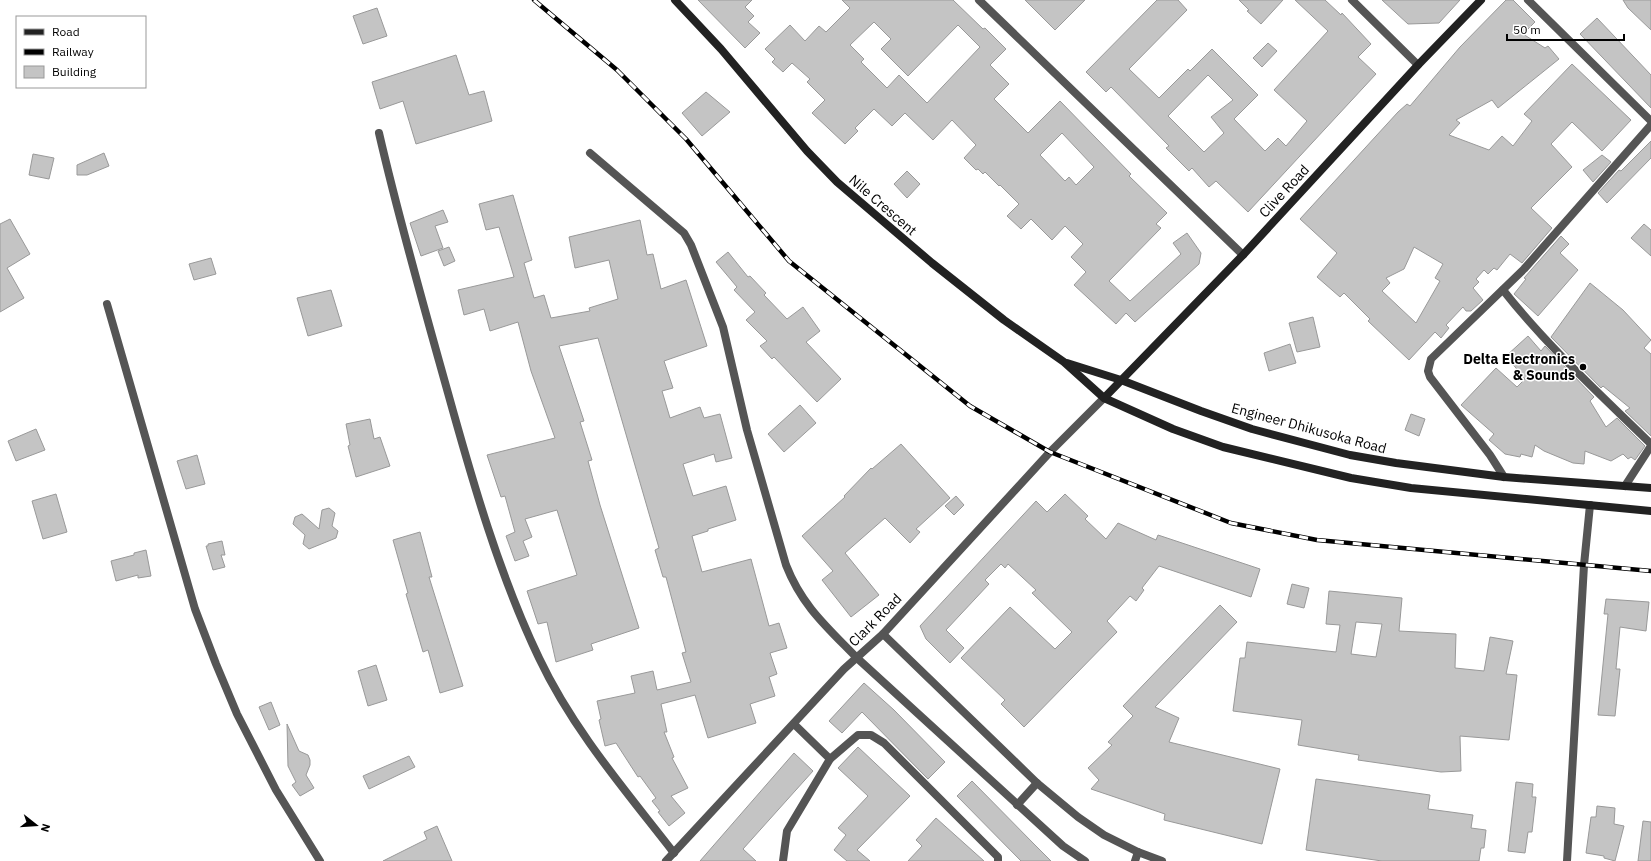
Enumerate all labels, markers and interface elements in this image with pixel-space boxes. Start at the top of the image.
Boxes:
legend [16,16,146,88]
scale bar [1507,16,1624,42]
text: 50 m [1513,22,1541,37]
text: Road [52,24,80,39]
text: Railway [52,44,94,59]
text: Building [52,64,97,79]
street label: Clive Road [1255,161,1313,221]
street label: Nile Crescent [845,171,921,239]
place label: Delta Electronics & Sounds [1463,350,1575,384]
marker: Delta Electronics & Sounds [1578,362,1588,372]
street label: Engineer Dhikusoka Road [1230,399,1388,457]
street label: Clark Road [845,590,905,650]
north arrow [16,805,56,845]
text: N [38,822,53,834]

